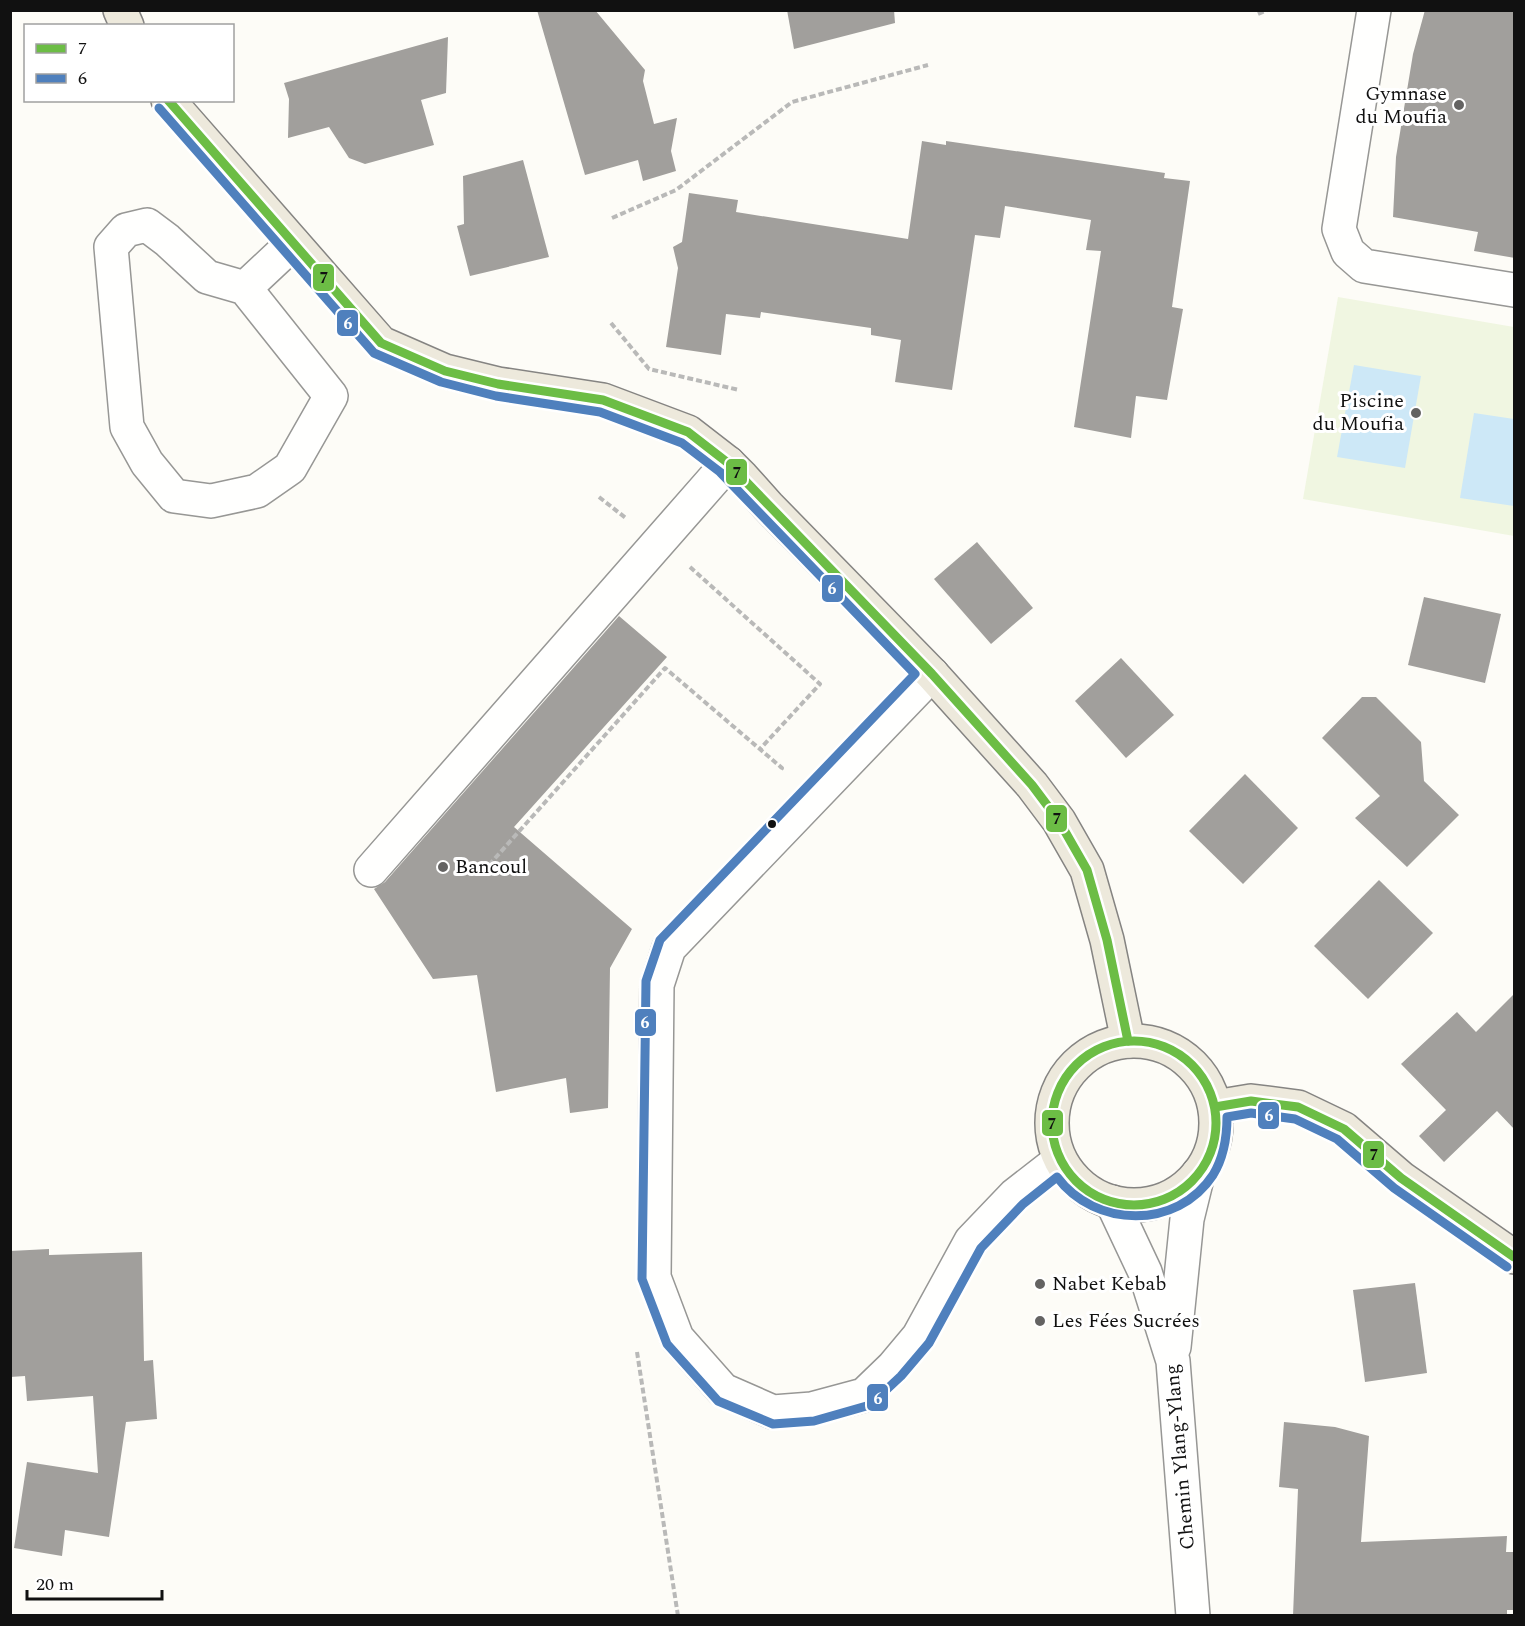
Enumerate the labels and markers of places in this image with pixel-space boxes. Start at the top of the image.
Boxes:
place label: Gymnase du Moufia [1356,79,1447,132]
marker: Gymnase du Moufia [1452,98,1466,112]
place label: Piscine du Moufia [1313,386,1404,439]
marker: Piscine du Moufia [1409,406,1423,420]
unlabelled marker [766,818,778,830]
place label: Bancoul [455,852,527,882]
marker: Bancoul [436,860,450,874]
place label: Nabet Kebab [1052,1269,1166,1299]
marker: Nabet Kebab [1033,1277,1047,1291]
place label: Les Fées Sucrées [1052,1306,1200,1336]
marker: Les Fées Sucrées [1033,1314,1047,1328]

